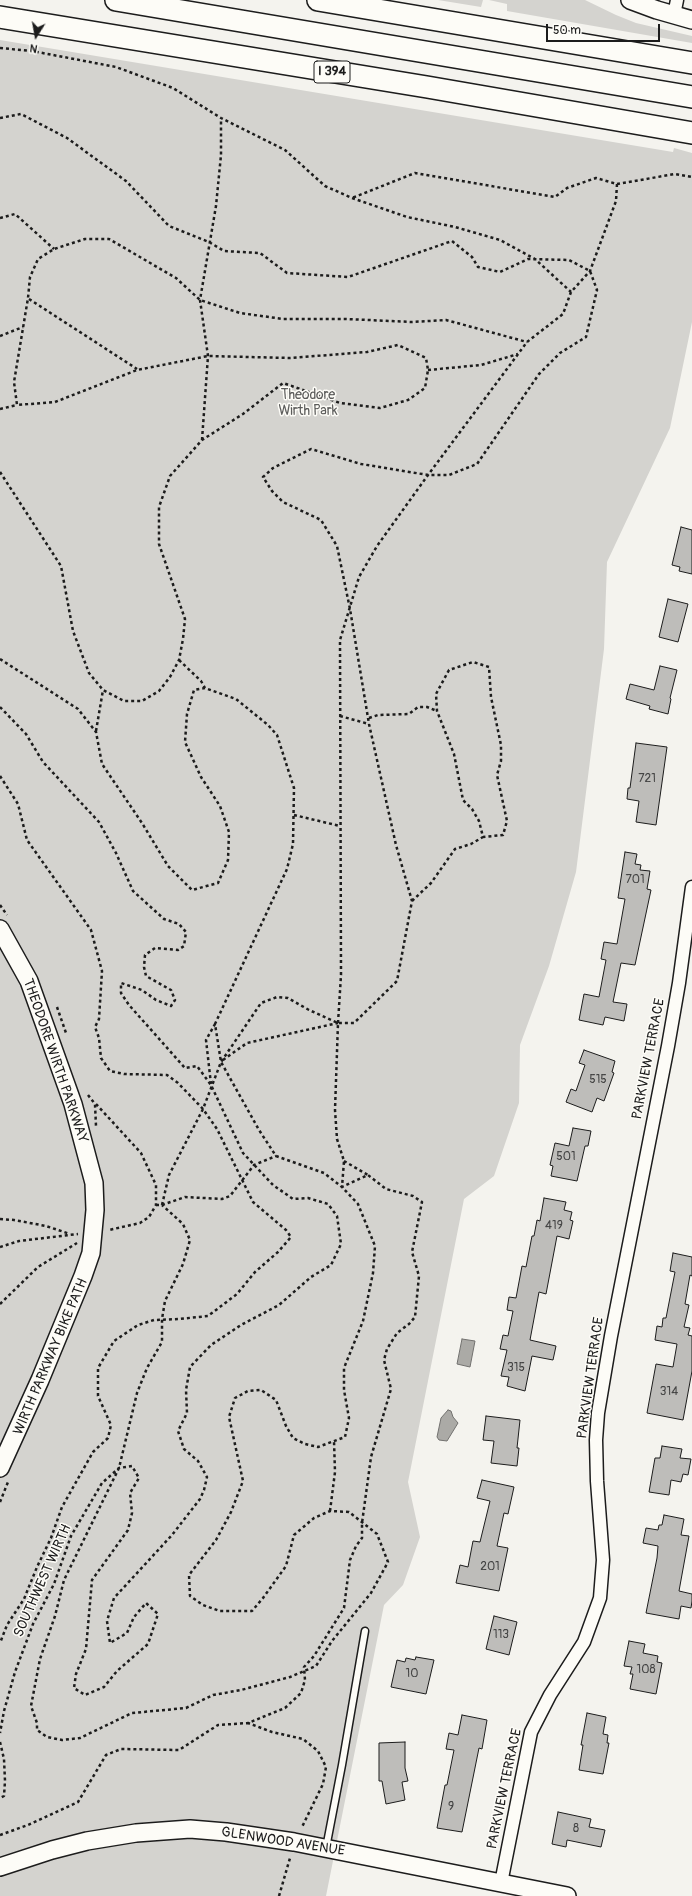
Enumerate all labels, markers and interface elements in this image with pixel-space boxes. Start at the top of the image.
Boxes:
north arrow [16,16,56,56]
scale bar [548,16,662,42]
text: 50 m [553,23,581,38]
text: N [29,41,39,55]
road number: I 394 [314,61,350,83]
park label: Theodore Wirth Park [278,387,338,420]
house number: 721 [638,772,656,786]
house number: 701 [625,873,645,887]
street label: THEODORE WIRTH PARKWAY [19,977,91,1145]
street label: PARKVIEW TERRACE [629,997,669,1121]
house number: 515 [589,1073,607,1087]
house number: 501 [556,1150,576,1164]
house number: 419 [545,1219,563,1233]
street label: WIRTH PARKWAY BIKE PATH [10,1276,92,1438]
street label: PARKVIEW TERRACE [574,1316,608,1440]
house number: 315 [507,1361,525,1375]
house number: 314 [660,1385,678,1399]
street label: SOUTHWEST WIRTH [11,1522,75,1640]
house number: 201 [480,1560,500,1574]
house number: 113 [493,1628,509,1642]
house number: 108 [637,1663,655,1677]
house number: 10 [406,1667,418,1681]
street label: PARKVIEW TERRACE [484,1727,526,1851]
house number: 9 [448,1800,454,1814]
house number: 8 [573,1822,579,1836]
street label: GLENWOOD AVENUE [220,1824,346,1860]

